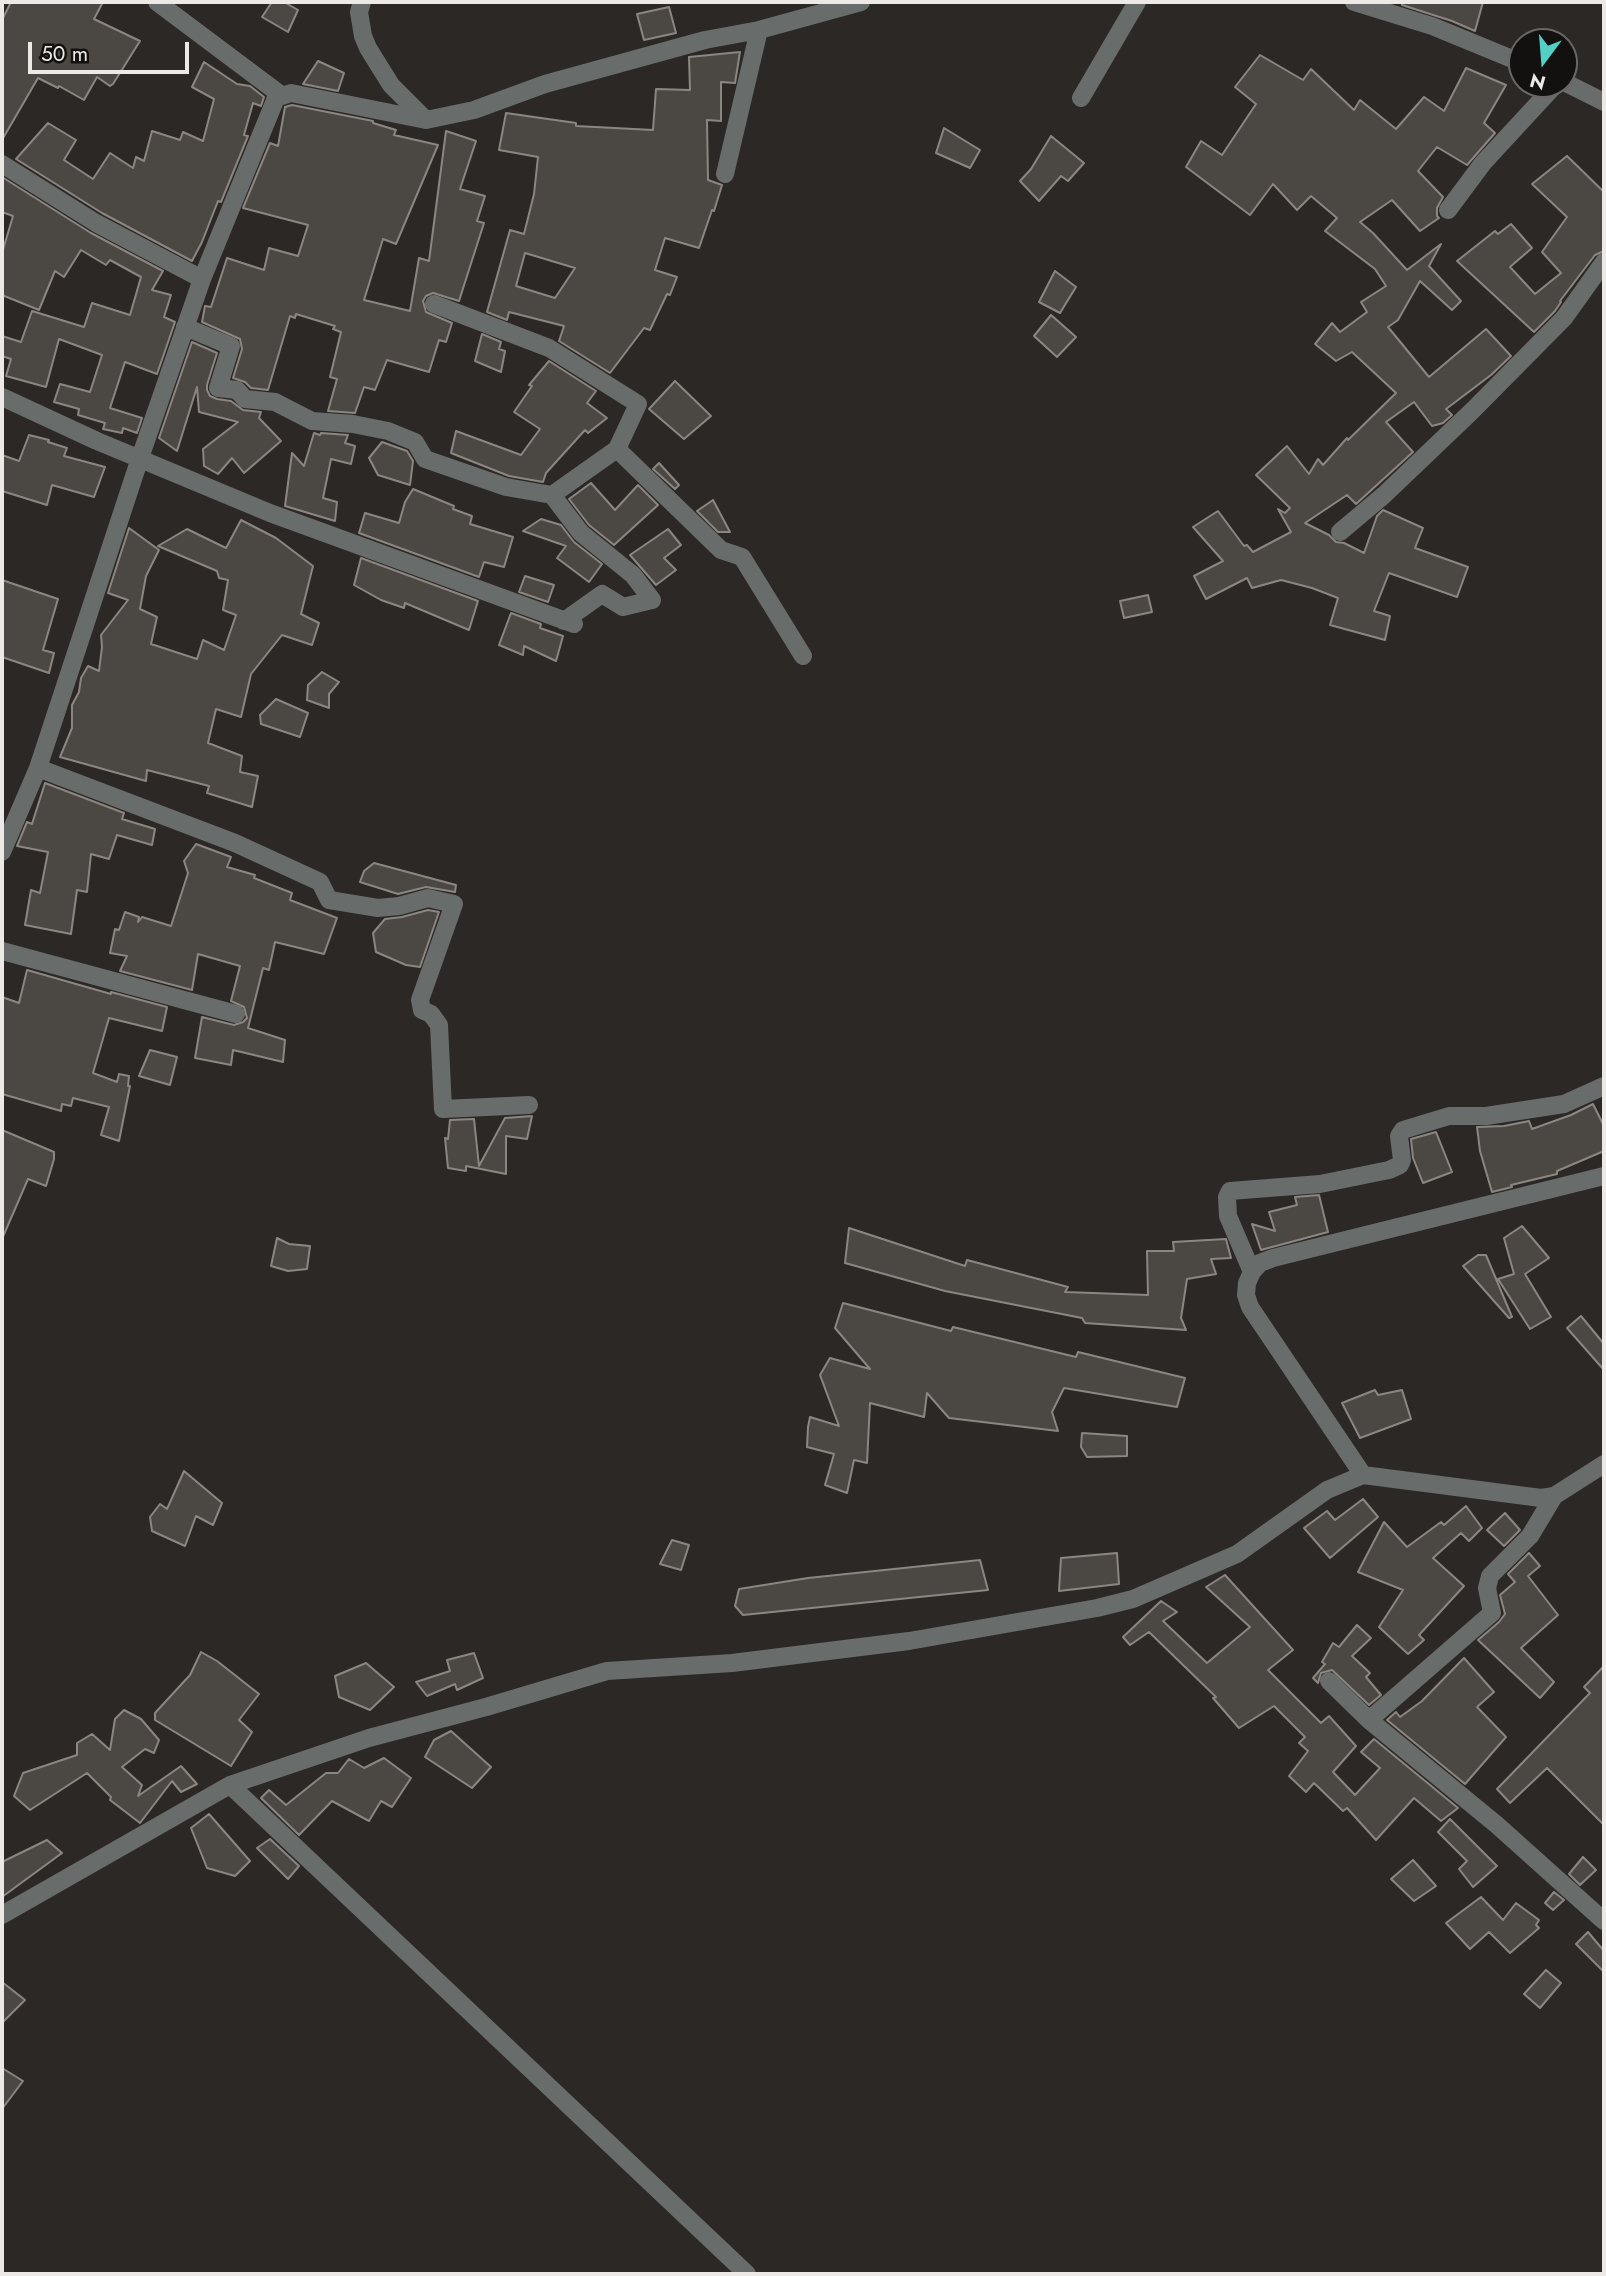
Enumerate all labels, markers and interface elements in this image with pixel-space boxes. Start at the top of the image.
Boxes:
scale bar [32,28,192,72]
north arrow [1508,28,1578,98]
text: 50 m [41,39,88,69]
text: N [1527,67,1549,97]

